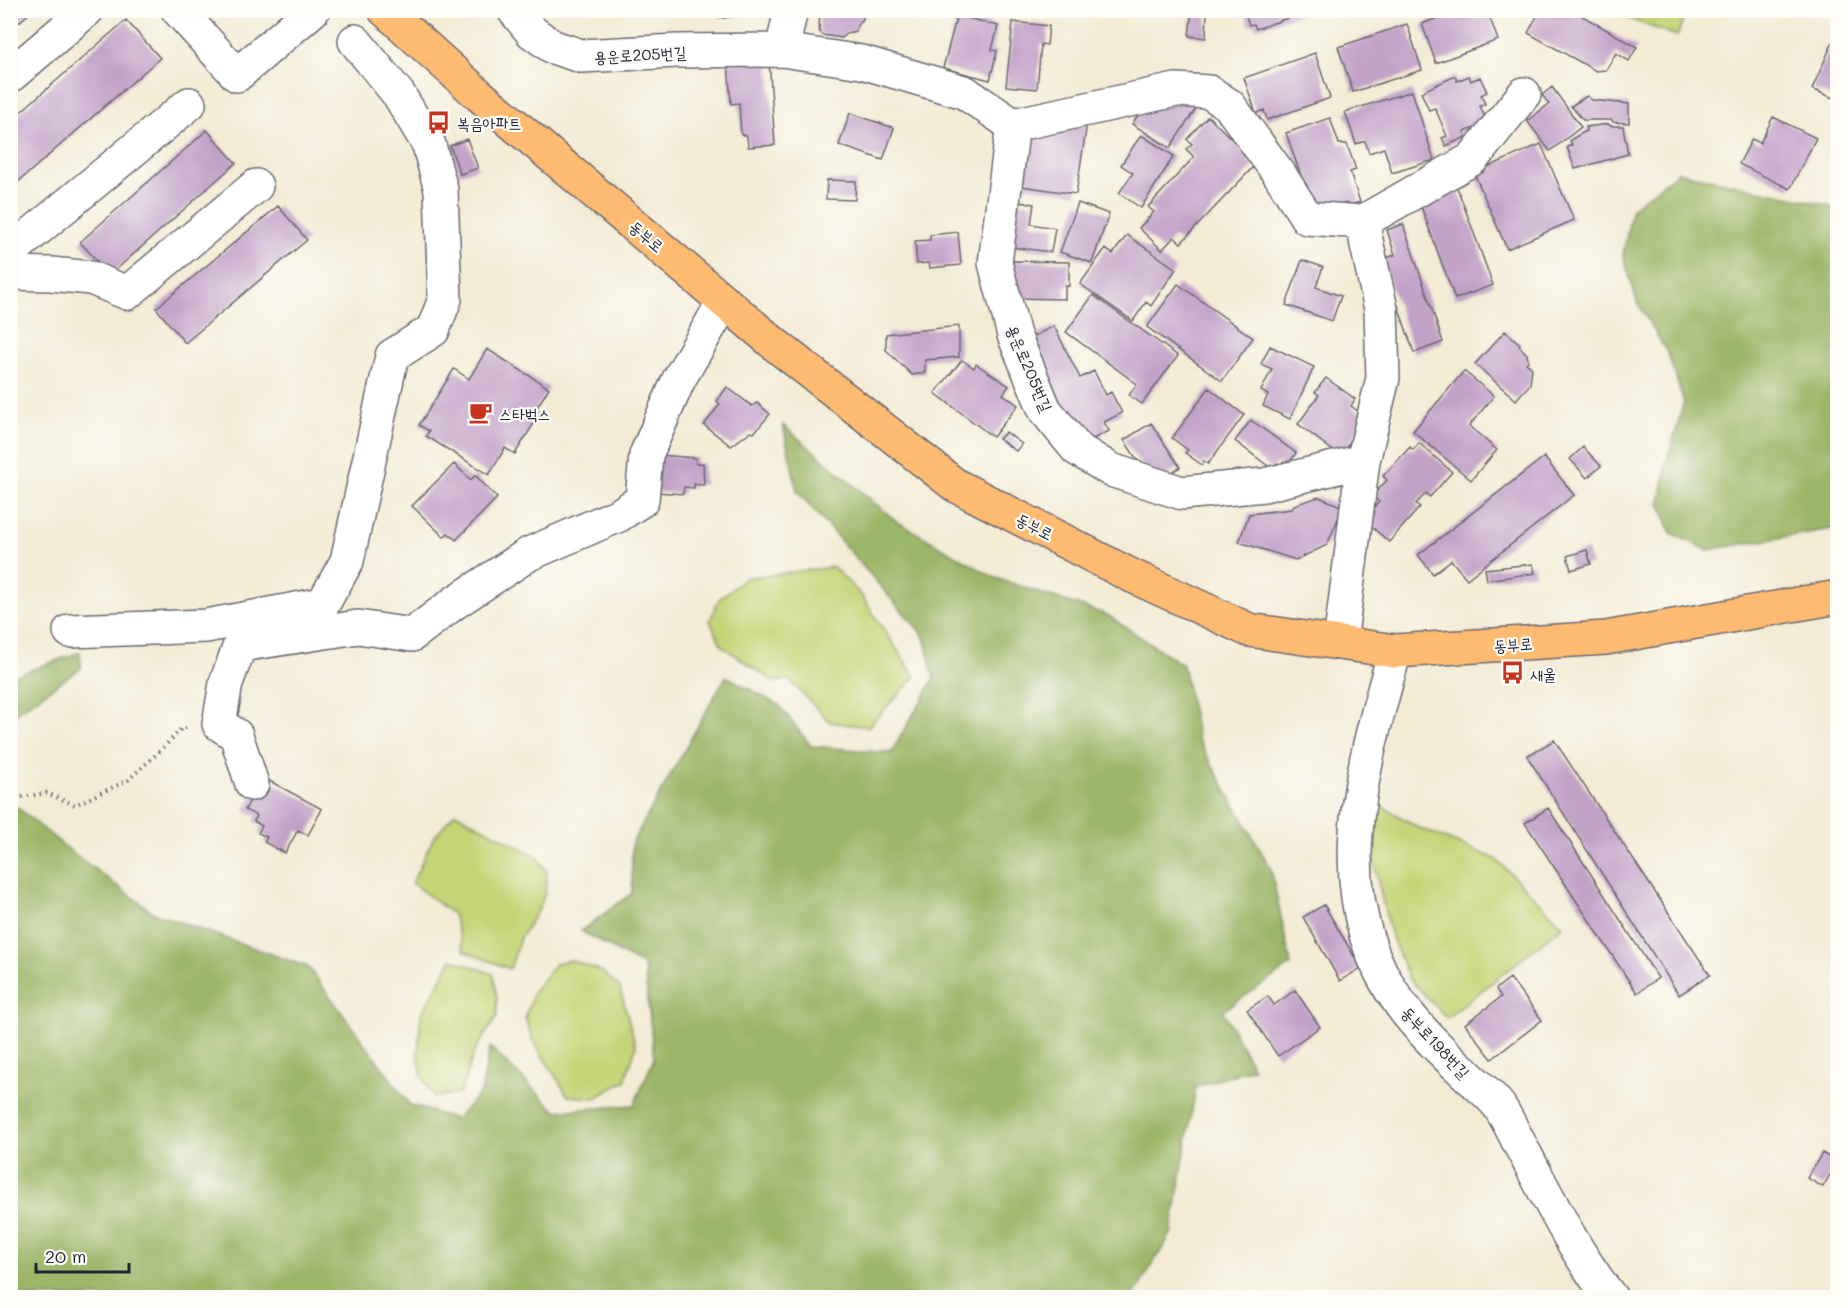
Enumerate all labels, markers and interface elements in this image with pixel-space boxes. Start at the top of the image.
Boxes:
street label: 용운로205번길 [593,41,687,67]
bus stop icon: 복음아파트 [426,109,452,135]
place label: 복음아파트 [457,112,521,133]
street label: 동부로 [625,216,669,256]
street label: 용운로205번길 [1002,321,1058,415]
cafe icon: 스타벅스 [468,400,494,426]
place label: 스타벅스 [499,403,551,424]
street label: 동부로 [1013,508,1057,544]
street label: 동부로 [1493,632,1533,656]
bus stop icon: 새울 [1499,660,1525,686]
place label: 새울 [1530,663,1556,684]
street label: 동부로198번길 [1397,1002,1475,1082]
scale bar [36,1236,129,1274]
text: 20 m [45,1244,86,1268]

